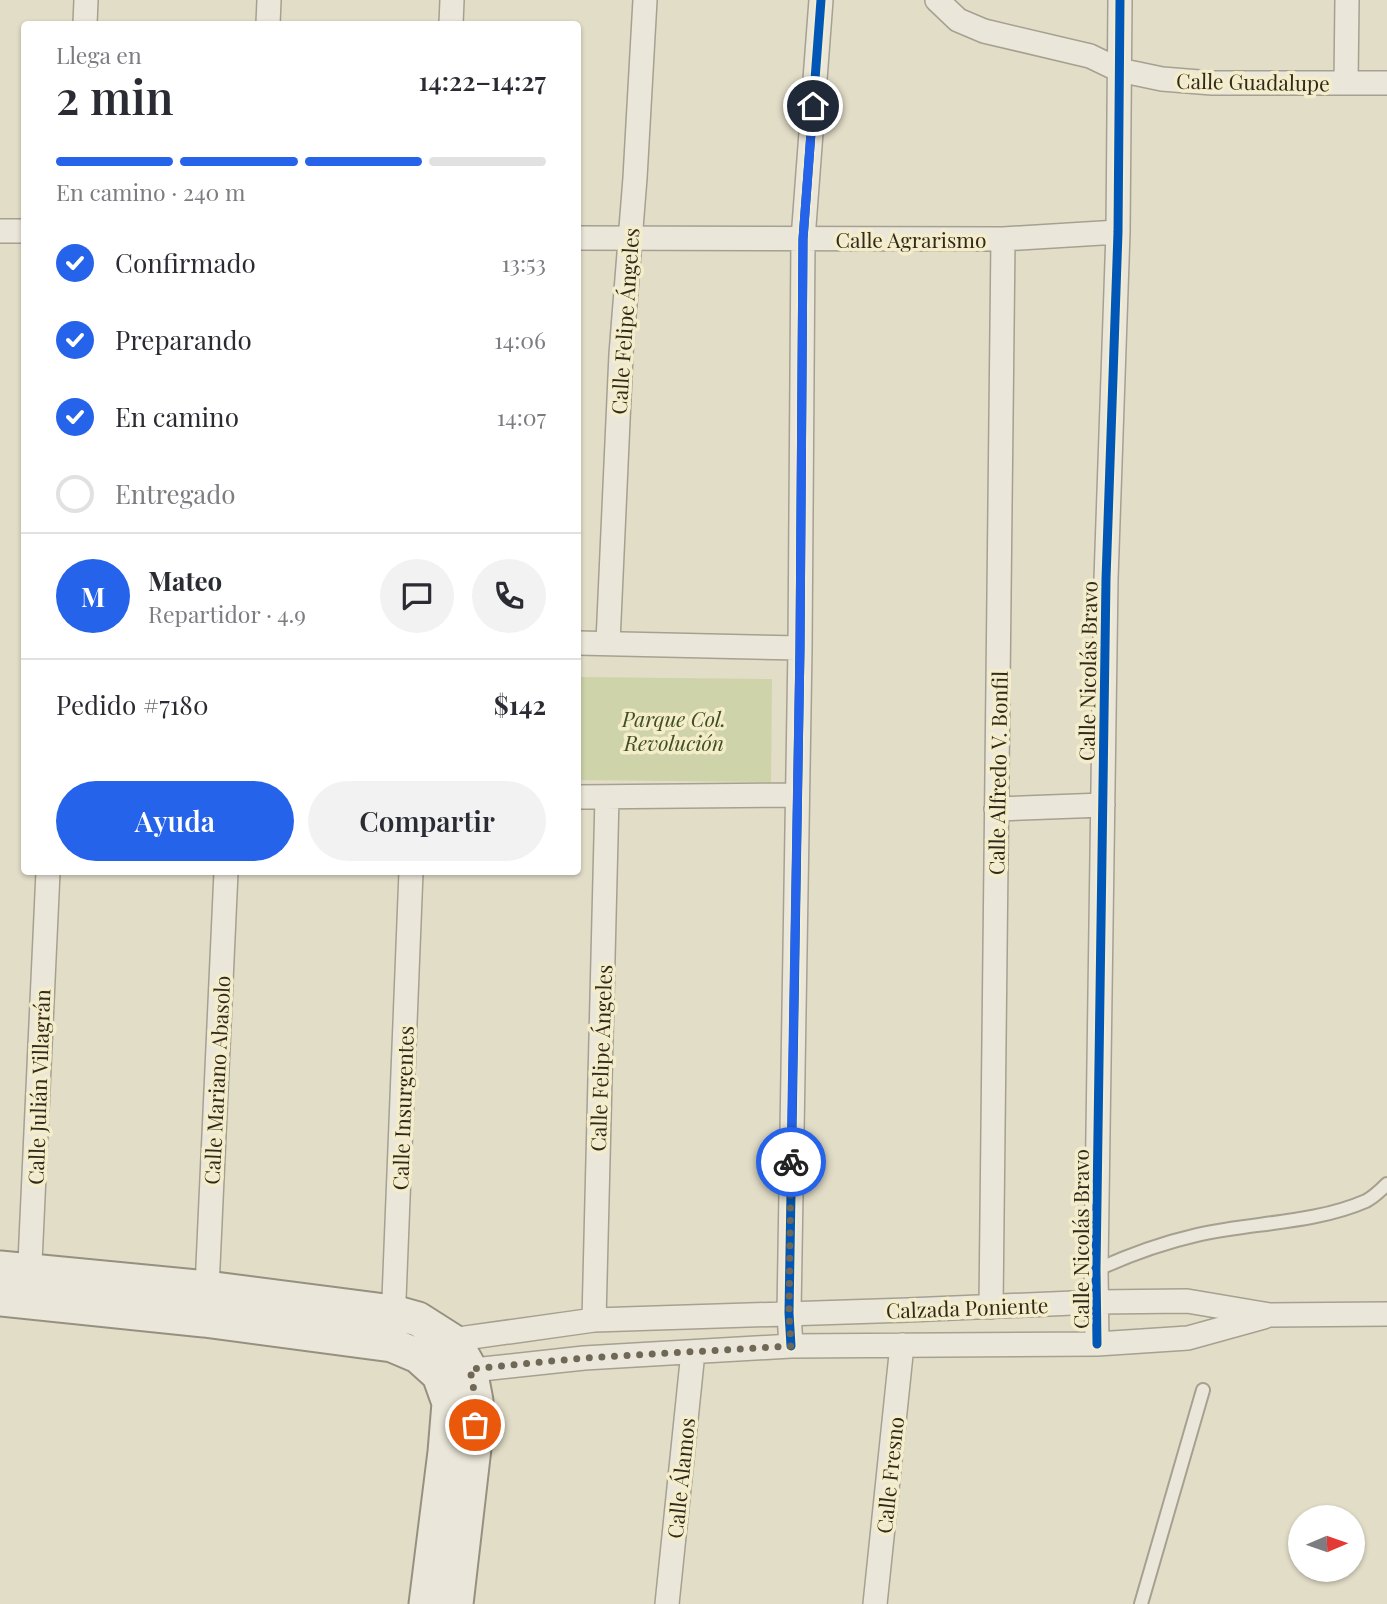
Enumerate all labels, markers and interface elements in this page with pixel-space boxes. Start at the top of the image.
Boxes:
text: Llega en [56,39,142,70]
text: 14:22–14:27 [418,63,546,98]
text: 2 min [56,65,174,127]
street label: Calle Guadalupe [1176,66,1330,96]
pin [783,76,843,136]
icon: home [794,87,832,125]
text: En camino · 240 m [56,176,245,207]
street label: Calle Agrarismo [835,225,987,253]
street label: Calle Felipe Ángeles [604,227,644,415]
icon: check [56,244,94,282]
text: Confirmado [115,245,256,280]
text: 13:53 [501,247,546,278]
icon: check [56,321,94,359]
text: Preparando [115,322,252,357]
text: 14:06 [494,324,546,355]
icon: check [56,398,94,436]
text: En camino [115,399,239,434]
text: 14:07 [497,401,546,432]
text: Entregado [115,476,236,511]
button: chat [380,559,454,633]
button: phone [472,559,546,633]
text: Mateo [148,563,222,598]
text: M [81,579,105,614]
street label: Calle Nicolás Bravo [1071,581,1103,761]
text: Repartidor · 4.9 [148,598,306,629]
street label: Calle Alfredo V. Bonfil [981,671,1013,875]
text: Pedido #7180 [56,687,209,722]
text: $142 [494,687,546,722]
park label: Parque Col. Revolución [621,704,726,756]
button: Ayuda [56,781,294,861]
button: Compartir [308,781,546,861]
street label: Calle Felipe Ángeles [583,964,617,1152]
street label: Calle Mariano Abasolo [197,975,235,1185]
street label: Calle Julián Villagrán [21,988,55,1185]
street label: Calle Insurgentes [385,1025,419,1191]
courier [756,1127,826,1197]
icon: bike [772,1143,810,1181]
street label: Calle Nicolás Bravo [1066,1149,1094,1329]
street label: Calzada Poniente [885,1290,1049,1324]
pin [445,1395,505,1455]
icon: bag [456,1406,494,1444]
street label: Calle Fresno [869,1415,909,1535]
street label: Calle Álamos [660,1416,700,1540]
north arrow [1288,1505,1365,1582]
map controls [1288,1505,1365,1582]

